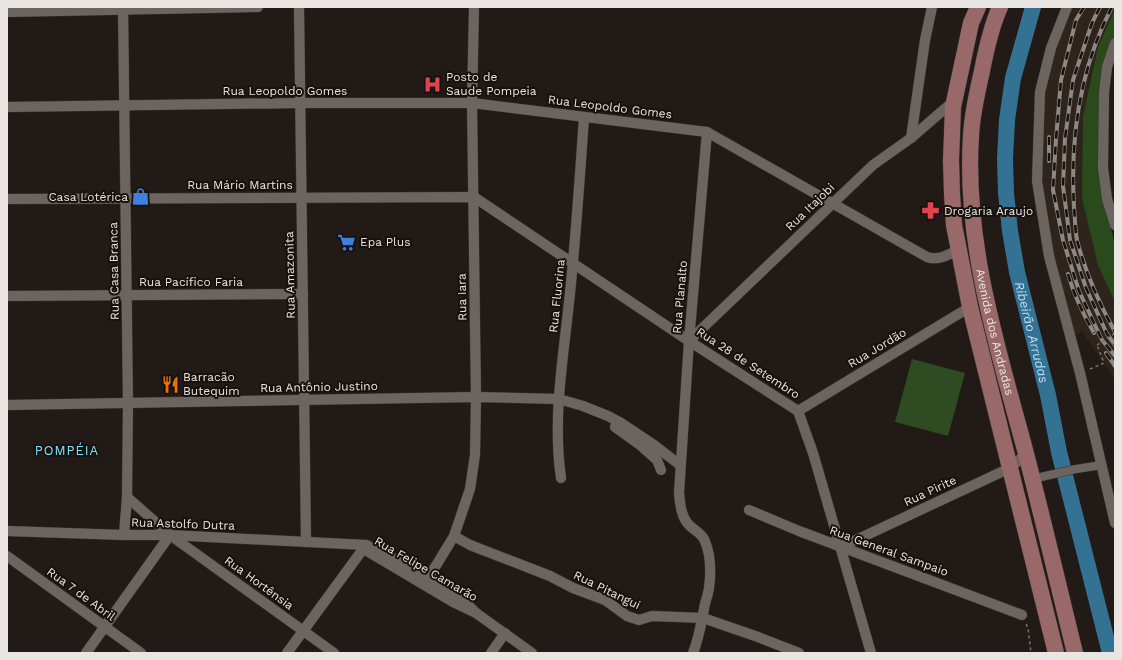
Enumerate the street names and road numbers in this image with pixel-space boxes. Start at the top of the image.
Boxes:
street label: Rua Leopoldo Gomes [223,84,347,98]
street label: Rua Leopoldo Gomes [547,92,673,122]
street label: Rua Mário Martins [187,178,293,192]
street label: Rua Itajobi [783,180,837,234]
street label: Rua Casa Branca [106,222,122,320]
street label: Rua Amazonita [282,231,298,319]
street label: Rua Fluorina [546,258,568,333]
street label: Rua Planalto [670,260,690,334]
street label: Avenida dos Andradas [973,268,1017,397]
street label: Rua Iara [455,273,469,321]
street label: Rua Pacífico Faria [139,275,243,289]
street label: Rua 28 de Setembro [694,324,802,402]
street label: Rua Jordão [845,325,909,371]
street label: Rua Antônio Justino [260,379,378,395]
street label: Rua Pirite [901,473,959,509]
street label: Rua Astolfo Dutra [131,515,235,533]
street label: Rua General Sampaio [828,523,950,579]
street label: Rua Felipe Camarão [372,534,480,604]
street label: Rua Hortênsia [222,553,296,613]
street label: Rua 7 de Abril [44,564,118,624]
street label: Rua Pitangui [571,568,643,612]

